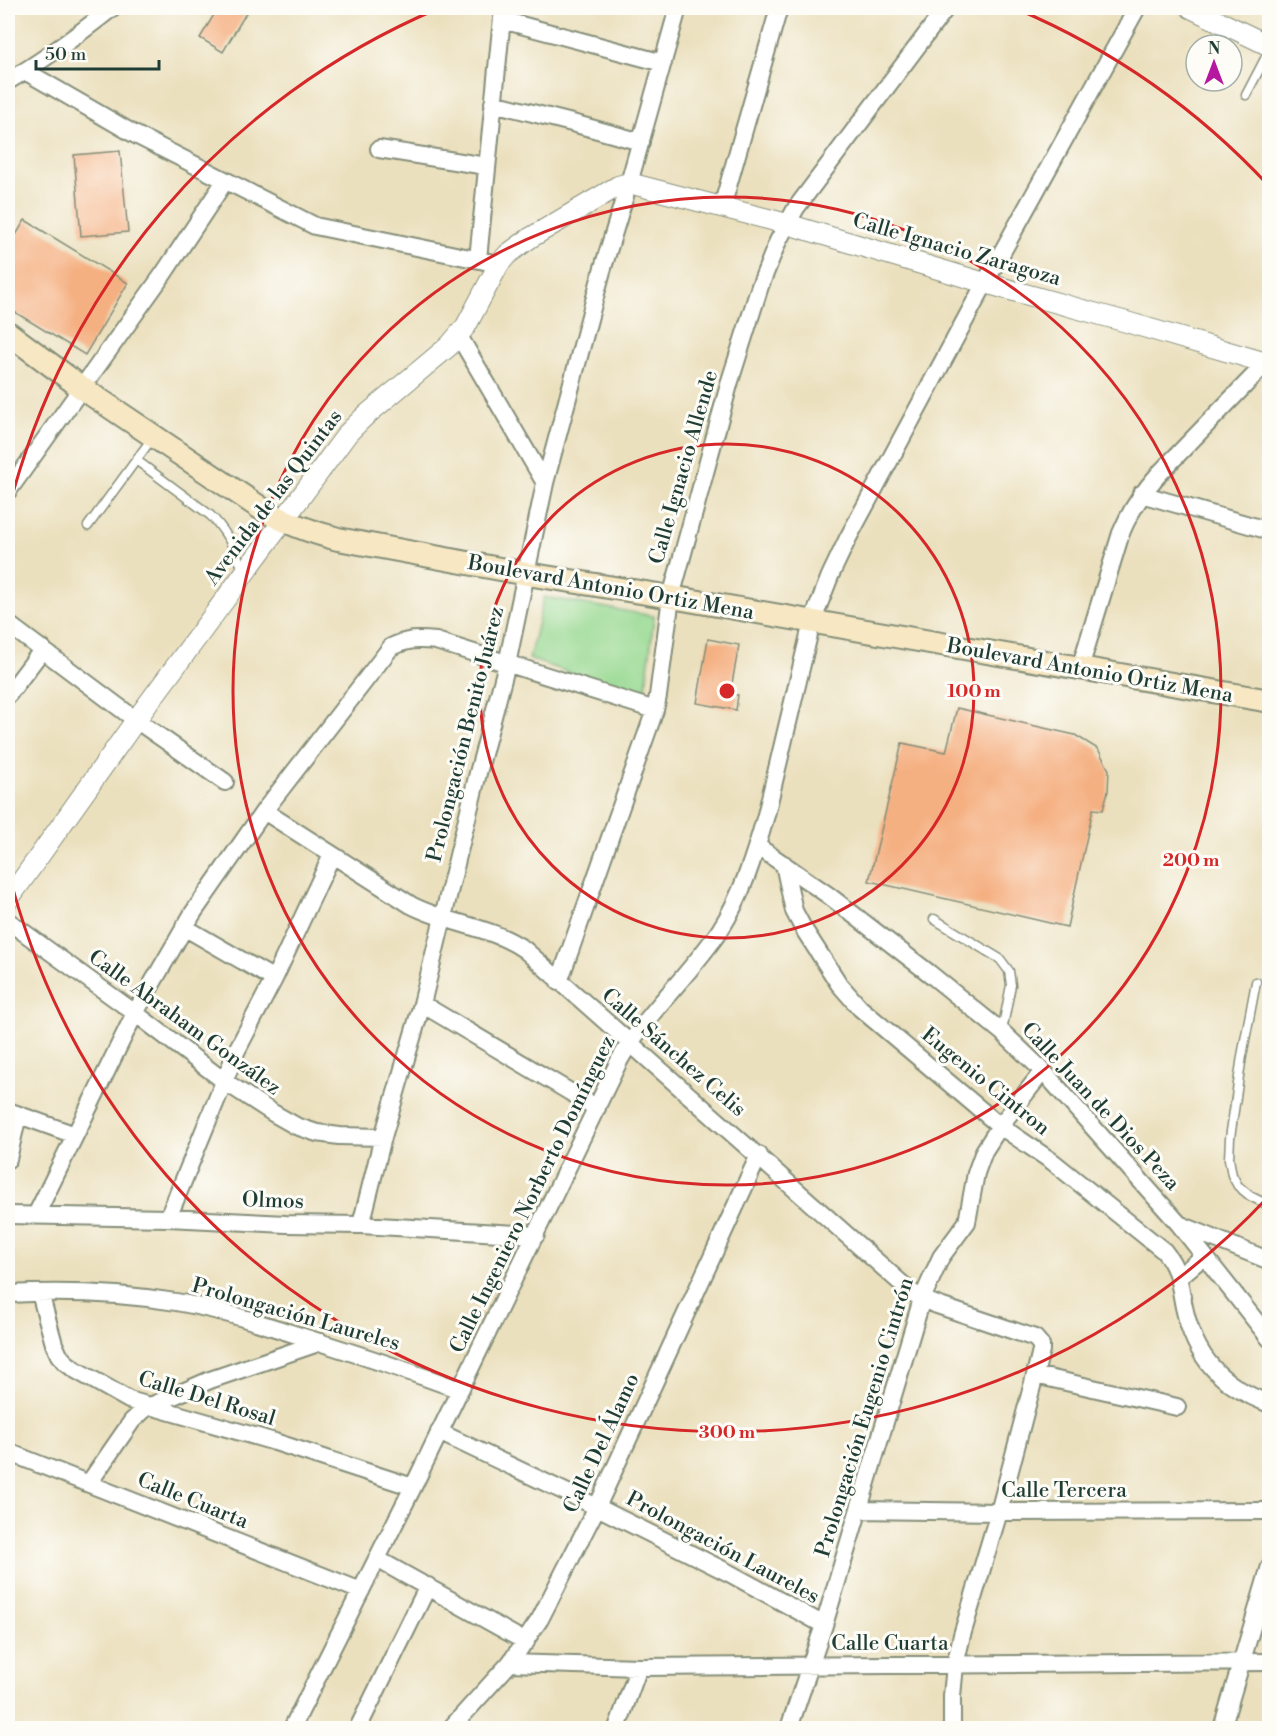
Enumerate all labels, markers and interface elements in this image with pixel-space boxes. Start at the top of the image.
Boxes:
scale bar [36,33,159,71]
north arrow [1184,33,1244,93]
text: N [1208,39,1221,59]
text: 50 m [45,43,87,66]
street label: Calle Ignacio Zaragoza [850,208,1064,292]
street label: Calle Ignacio Allende [644,367,724,567]
street label: Avenida de las Quintas [199,405,348,591]
street label: Boulevard Antonio Ortiz Mena [465,550,756,626]
street label: Prolongación Benito Juárez [422,604,510,865]
street label: Boulevard Antonio Ortiz Mena [944,633,1235,709]
text: 100 m [947,680,1001,703]
centre of rings [717,681,737,701]
text: 200 m [1163,849,1220,872]
street label: Calle Abraham González [83,944,286,1101]
street label: Calle Sánchez Celis [596,983,751,1123]
street label: Calle Juan de Dios Peza [1016,1017,1185,1196]
street label: Eugenio Cintron [916,1022,1055,1142]
street label: Calle Ingeniero Norberto Domínguez [444,1031,621,1358]
street label: Olmos [242,1187,304,1215]
street label: Prolongación Laureles [189,1273,403,1357]
street label: Prolongación Eugenio Cintrón [810,1274,920,1560]
street label: Calle Del Rosal [135,1366,278,1432]
street label: Calle Del Álamo [556,1369,646,1517]
text: 300 m [699,1421,756,1444]
street label: Calle Cuarta [133,1467,252,1535]
street label: Calle Tercera [1001,1478,1127,1504]
street label: Prolongación Laureles [621,1486,824,1610]
street label: Calle Cuarta [831,1631,949,1657]

